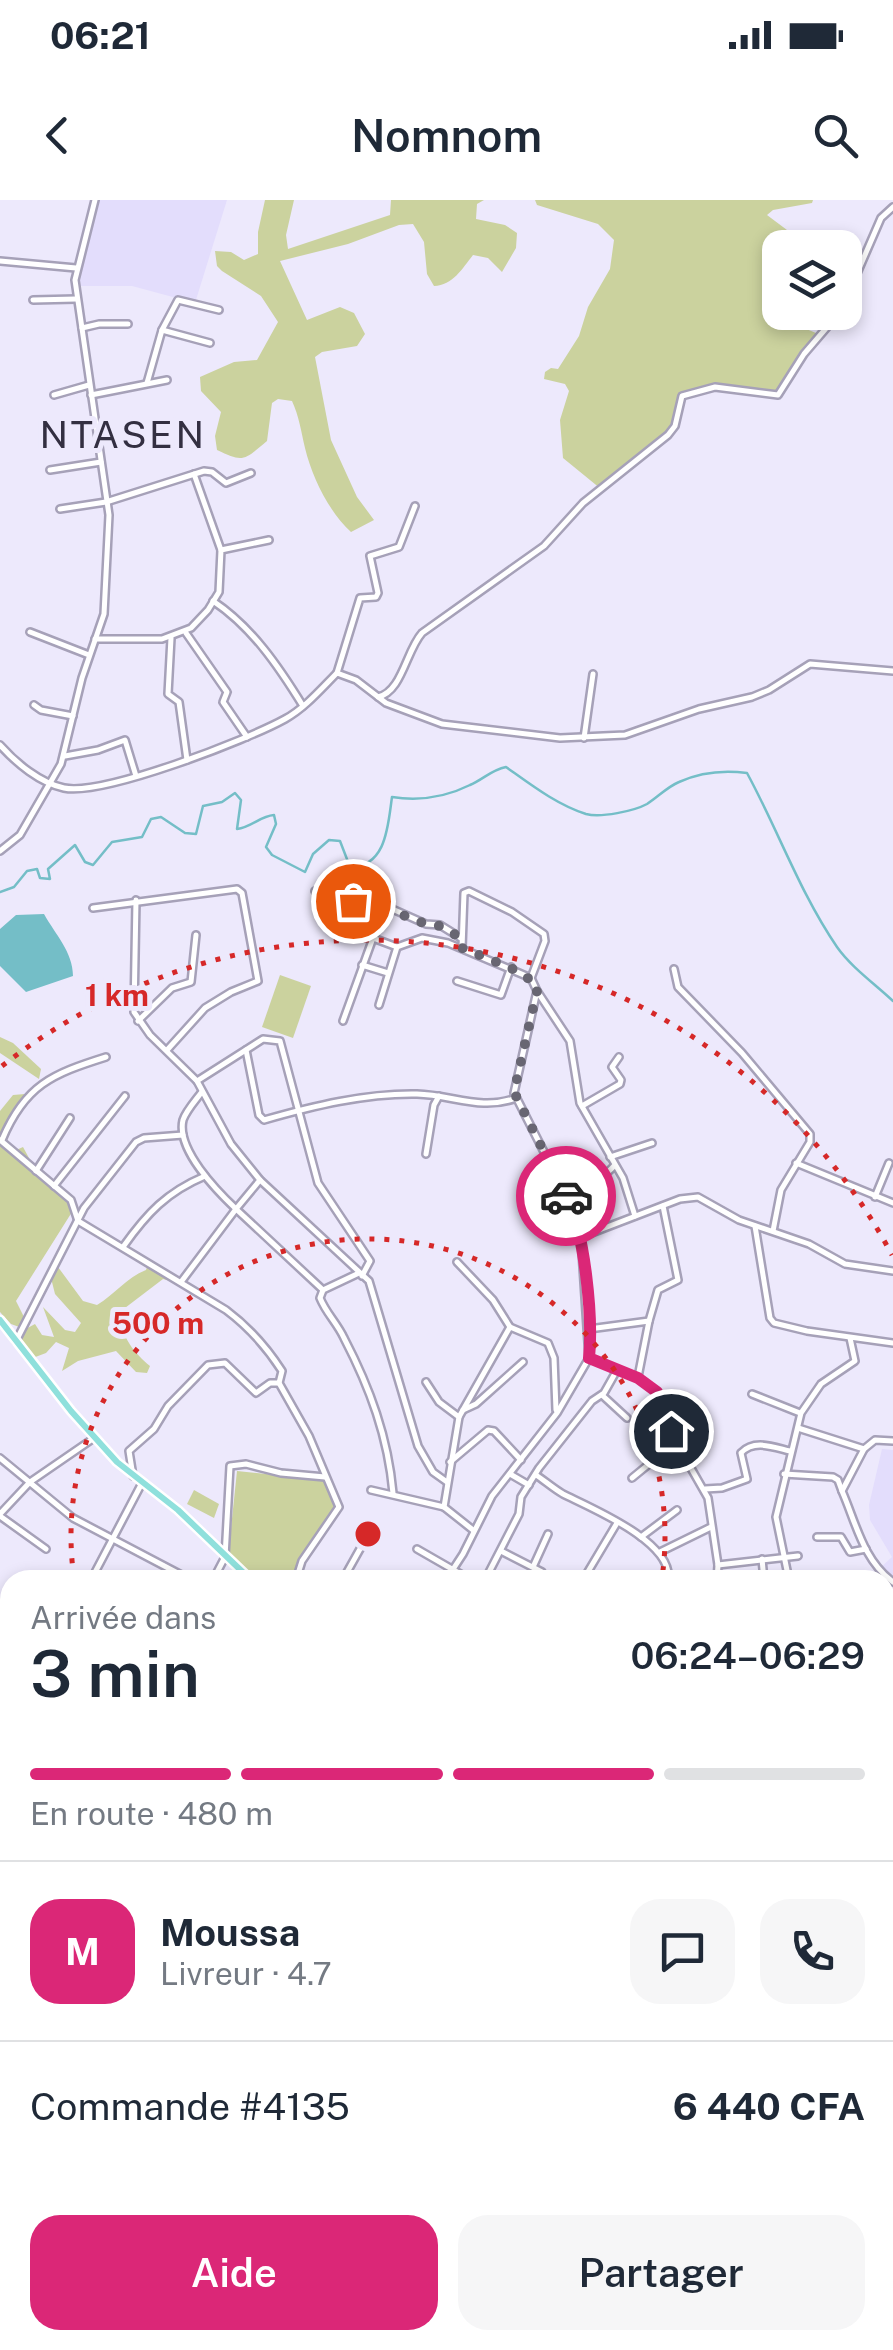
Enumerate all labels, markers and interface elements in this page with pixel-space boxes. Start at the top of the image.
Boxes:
text: 06:21 [50,13,151,58]
icon: back [30,108,85,163]
icon: search [808,108,863,163]
text: Nomnom [351,109,542,162]
map controls [762,230,862,330]
button: layers [762,230,862,330]
district label: NTASEN [39,412,207,457]
pin [311,859,396,944]
icon: bag [326,874,381,929]
text: 1 km [85,977,149,1013]
courier [516,1146,616,1246]
icon: car [539,1169,594,1224]
text: 500 m [112,1305,204,1341]
pin [629,1389,714,1474]
icon: home [644,1404,699,1459]
centre of rings [350,1516,386,1552]
text: Arrivée dans [30,1599,216,1636]
text: 06:24–06:29 [630,1633,865,1678]
text: 3 min [30,1635,200,1712]
text: En route · 480 m [30,1795,273,1832]
button: chat [630,1899,735,2004]
button: phone [760,1899,865,2004]
text: Moussa [160,1910,300,1955]
text: M [65,1929,100,1974]
text: Livreur · 4.7 [160,1955,332,1992]
text: Commande #4135 [30,2084,350,2129]
text: 6 440 CFA [673,2084,865,2129]
button: Aide [30,2215,438,2330]
button: Partager [458,2215,865,2330]

